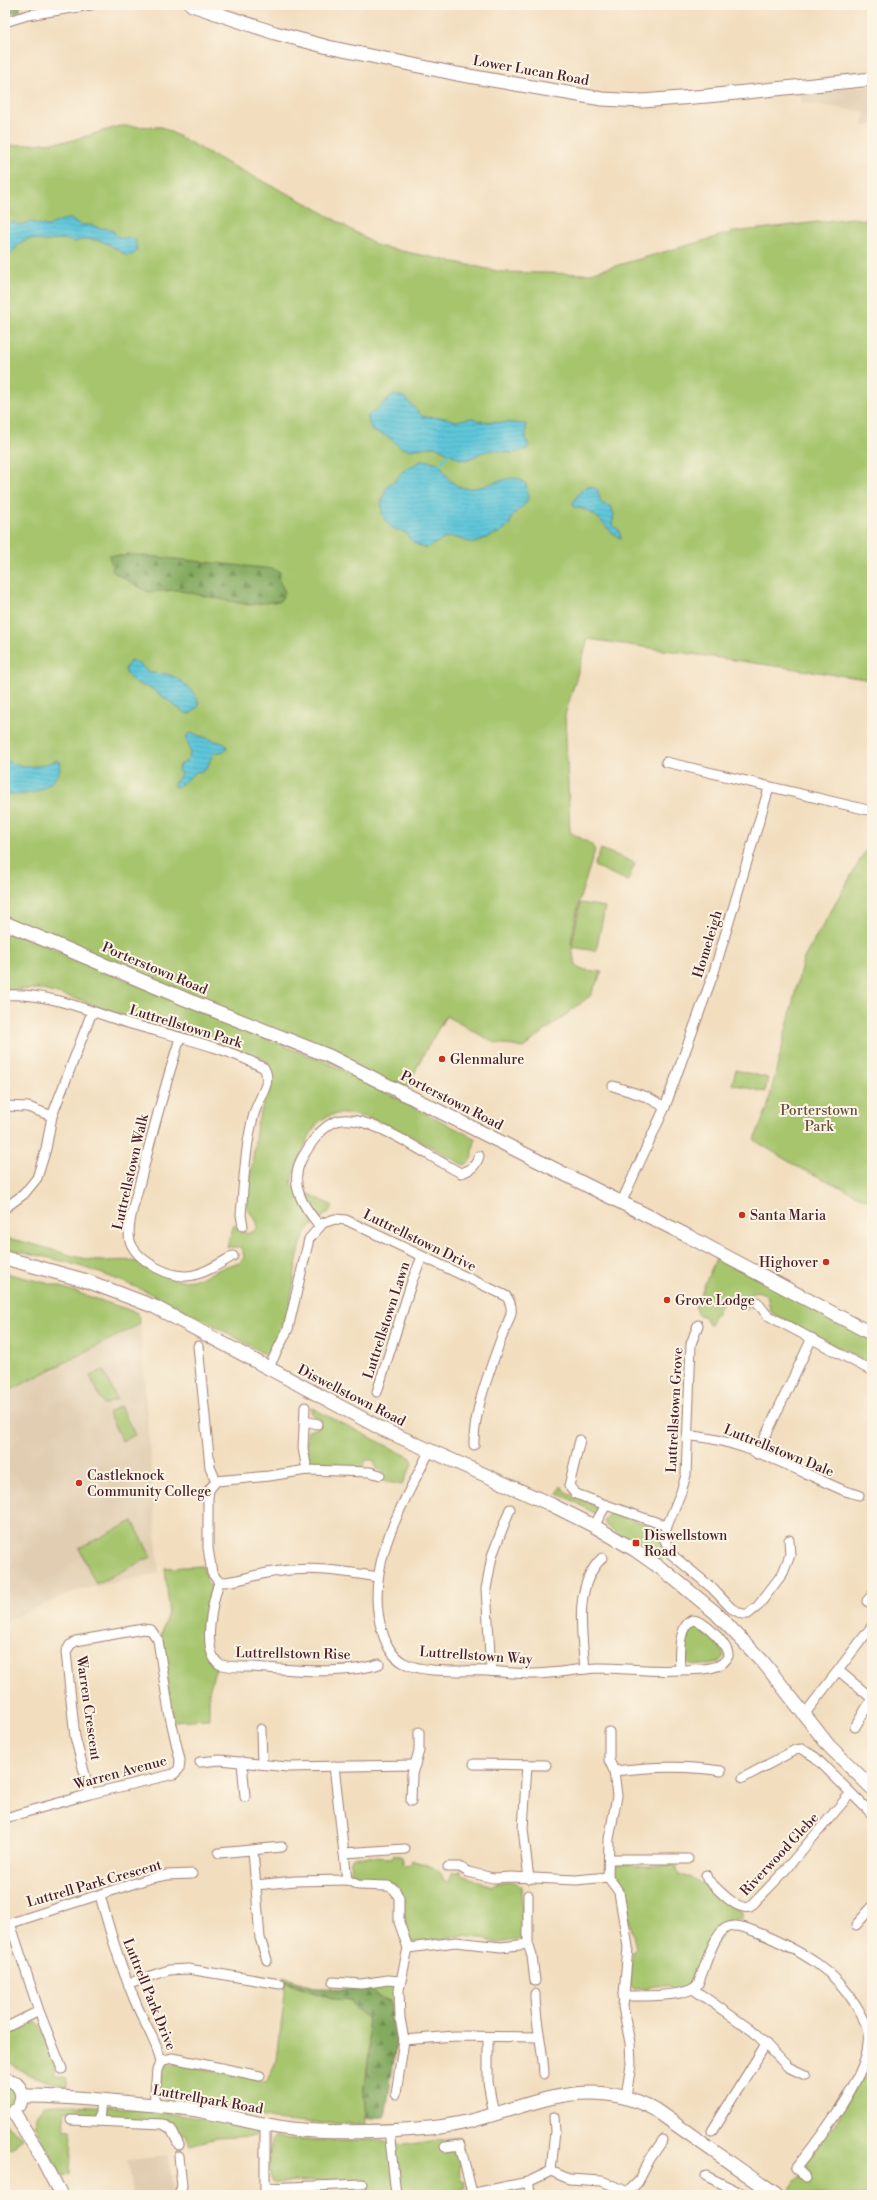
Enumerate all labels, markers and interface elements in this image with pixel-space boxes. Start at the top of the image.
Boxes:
street label: Lower Lucan Road [471,52,590,90]
street label: Homeleigh [689,908,727,980]
street label: Porterstown Road [99,939,210,999]
street label: Luttrellstown Park [127,1001,245,1053]
place label: Glenmalure [450,1051,524,1069]
marker: Glenmalure [437,1054,447,1064]
street label: Porterstown Road [397,1067,506,1135]
park label: Porterstown Park [780,1102,858,1136]
street label: Luttrellstown Walk [109,1112,153,1232]
street label: Luttrellstown Drive [360,1206,479,1276]
place label: Santa Maria [750,1207,827,1225]
marker: Santa Maria [737,1210,747,1220]
place label: Highover [759,1254,818,1272]
marker: Highover [821,1257,831,1267]
street label: Luttrellstown Lawn [360,1259,415,1381]
place label: Grove Lodge [675,1292,755,1310]
marker: Grove Lodge [662,1295,672,1305]
street label: Luttrellstown Grove [663,1347,687,1473]
street label: Diswellstown Road [295,1361,409,1431]
street label: Luttrellstown Dale [721,1421,836,1481]
place label: Castleknock Community College [87,1467,211,1501]
marker: Castleknock Community College [74,1478,84,1488]
place label: Diswellstown Road [644,1527,728,1561]
marker: Diswellstown Road [631,1538,641,1548]
street label: Luttrellstown Way [419,1643,533,1669]
street label: Luttrellstown Rise [235,1644,351,1664]
street label: Warren Crescent [72,1654,104,1762]
street label: Warren Avenue [71,1752,169,1794]
street label: Riverwood Glebe [737,1809,823,1900]
street label: Luttrell Park Crescent [25,1856,164,1912]
street label: Luttrell Park Drive [118,1936,180,2053]
street label: Luttrellpark Road [151,2081,265,2119]

